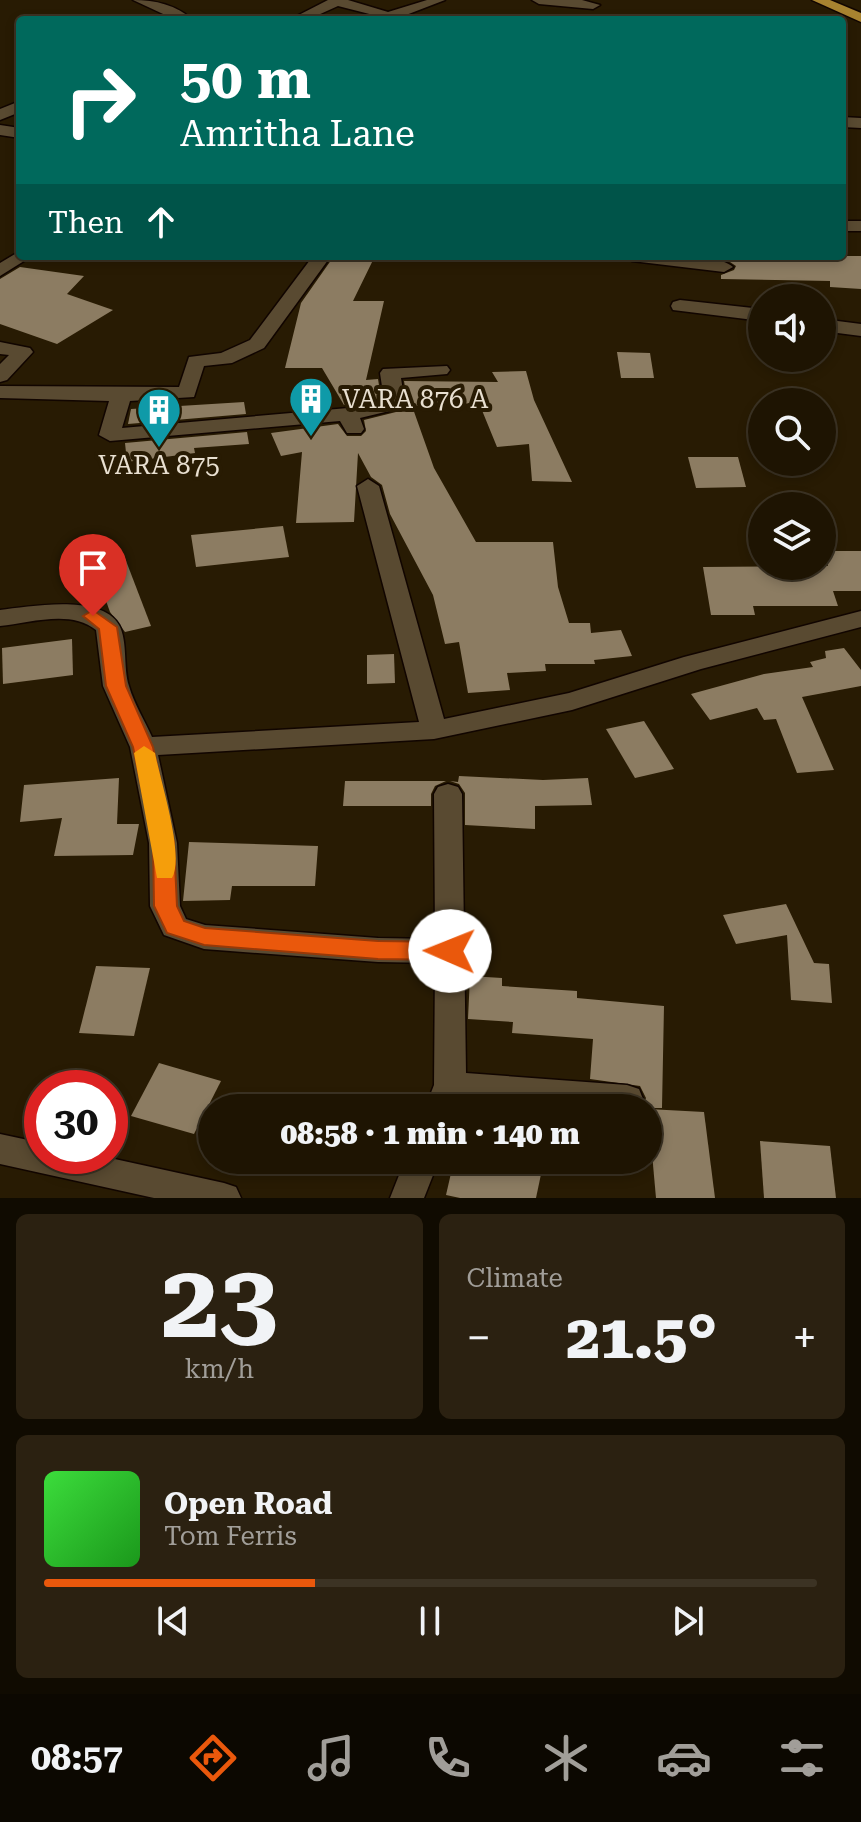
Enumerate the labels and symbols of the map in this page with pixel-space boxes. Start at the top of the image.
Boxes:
building icon: VARA 876 A [287,375,335,438]
place label: VARA 876 A [342,384,488,414]
building icon: VARA 875 [135,386,183,449]
place label: VARA 875 [98,450,220,480]
pin [59,534,127,616]
position arrow [408,909,492,993]
speed limit sign: 30 [24,1070,128,1174]

